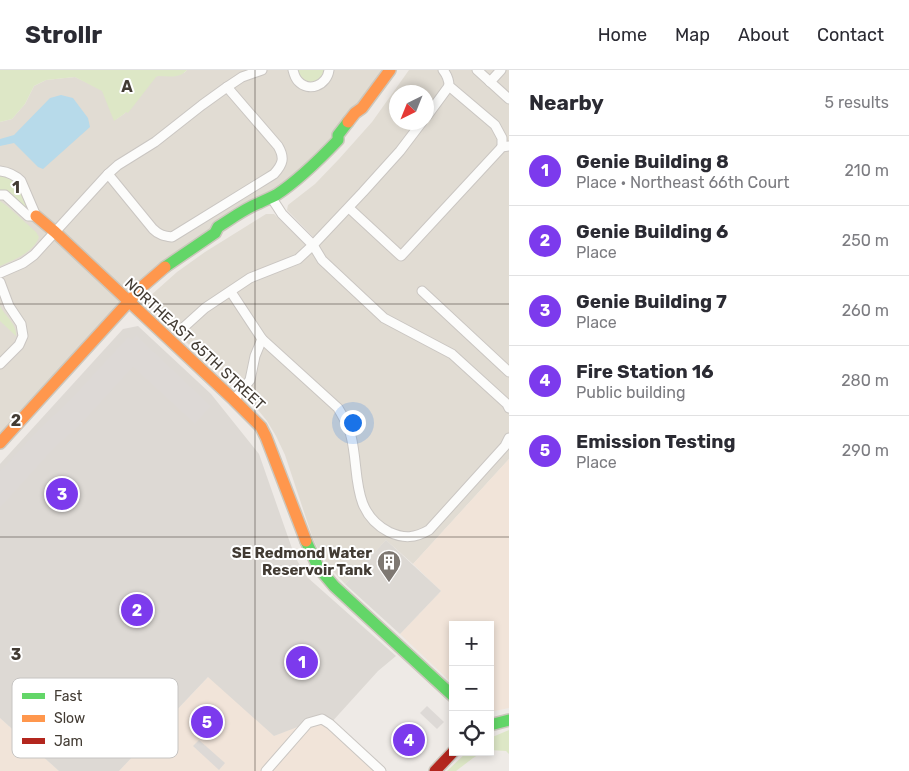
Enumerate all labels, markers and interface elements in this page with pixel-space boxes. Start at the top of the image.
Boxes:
text: Strollr [25,21,102,49]
text: Home [598,24,647,46]
text: Map [675,24,710,46]
text: About [738,24,789,46]
text: Contact [817,24,884,46]
text: A [121,77,133,96]
north arrow [389,85,434,130]
text: Nearby [529,90,604,115]
text: 5 results [825,93,889,112]
text: Genie Building 8 [576,150,729,173]
text: 1 [541,161,549,180]
text: 210 m [844,161,889,180]
text: Place · Northeast 66th Court [576,173,789,192]
text: 1 [12,178,20,197]
text: Genie Building 6 [576,220,728,243]
text: 2 [540,231,550,250]
text: 250 m [842,231,889,250]
text: Place [576,243,617,262]
street label: NORTHEAST 65TH STREET [121,274,269,414]
text: Genie Building 7 [576,290,727,313]
text: 3 [540,301,550,320]
text: 260 m [842,301,889,320]
text: Place [576,313,617,332]
text: Fire Station 16 [576,360,714,383]
text: 4 [540,371,550,390]
text: 280 m [841,371,889,390]
text: Public building [576,383,686,402]
your location [340,410,366,436]
text: 2 [11,411,21,430]
text: Emission Testing [576,430,735,453]
text: 5 [540,441,550,460]
text: 290 m [842,441,889,460]
text: Place [576,453,617,472]
pin: 3 [46,475,78,513]
place label: SE Redmond Water Reservoir Tank [232,544,372,579]
building icon: SE Redmond Water Reservoir Tank [376,549,402,583]
pin: 2 [121,591,153,629]
map controls [449,621,494,756]
button: + [449,621,494,666]
pin: 1 [286,643,318,681]
text: 3 [11,645,21,664]
button: − [449,666,494,711]
legend [12,678,178,758]
text: Fast [54,688,83,705]
pin: 5 [191,703,223,741]
text: Slow [54,710,85,727]
button: locate [449,711,494,756]
pin: 4 [393,721,425,759]
text: Jam [54,733,83,750]

